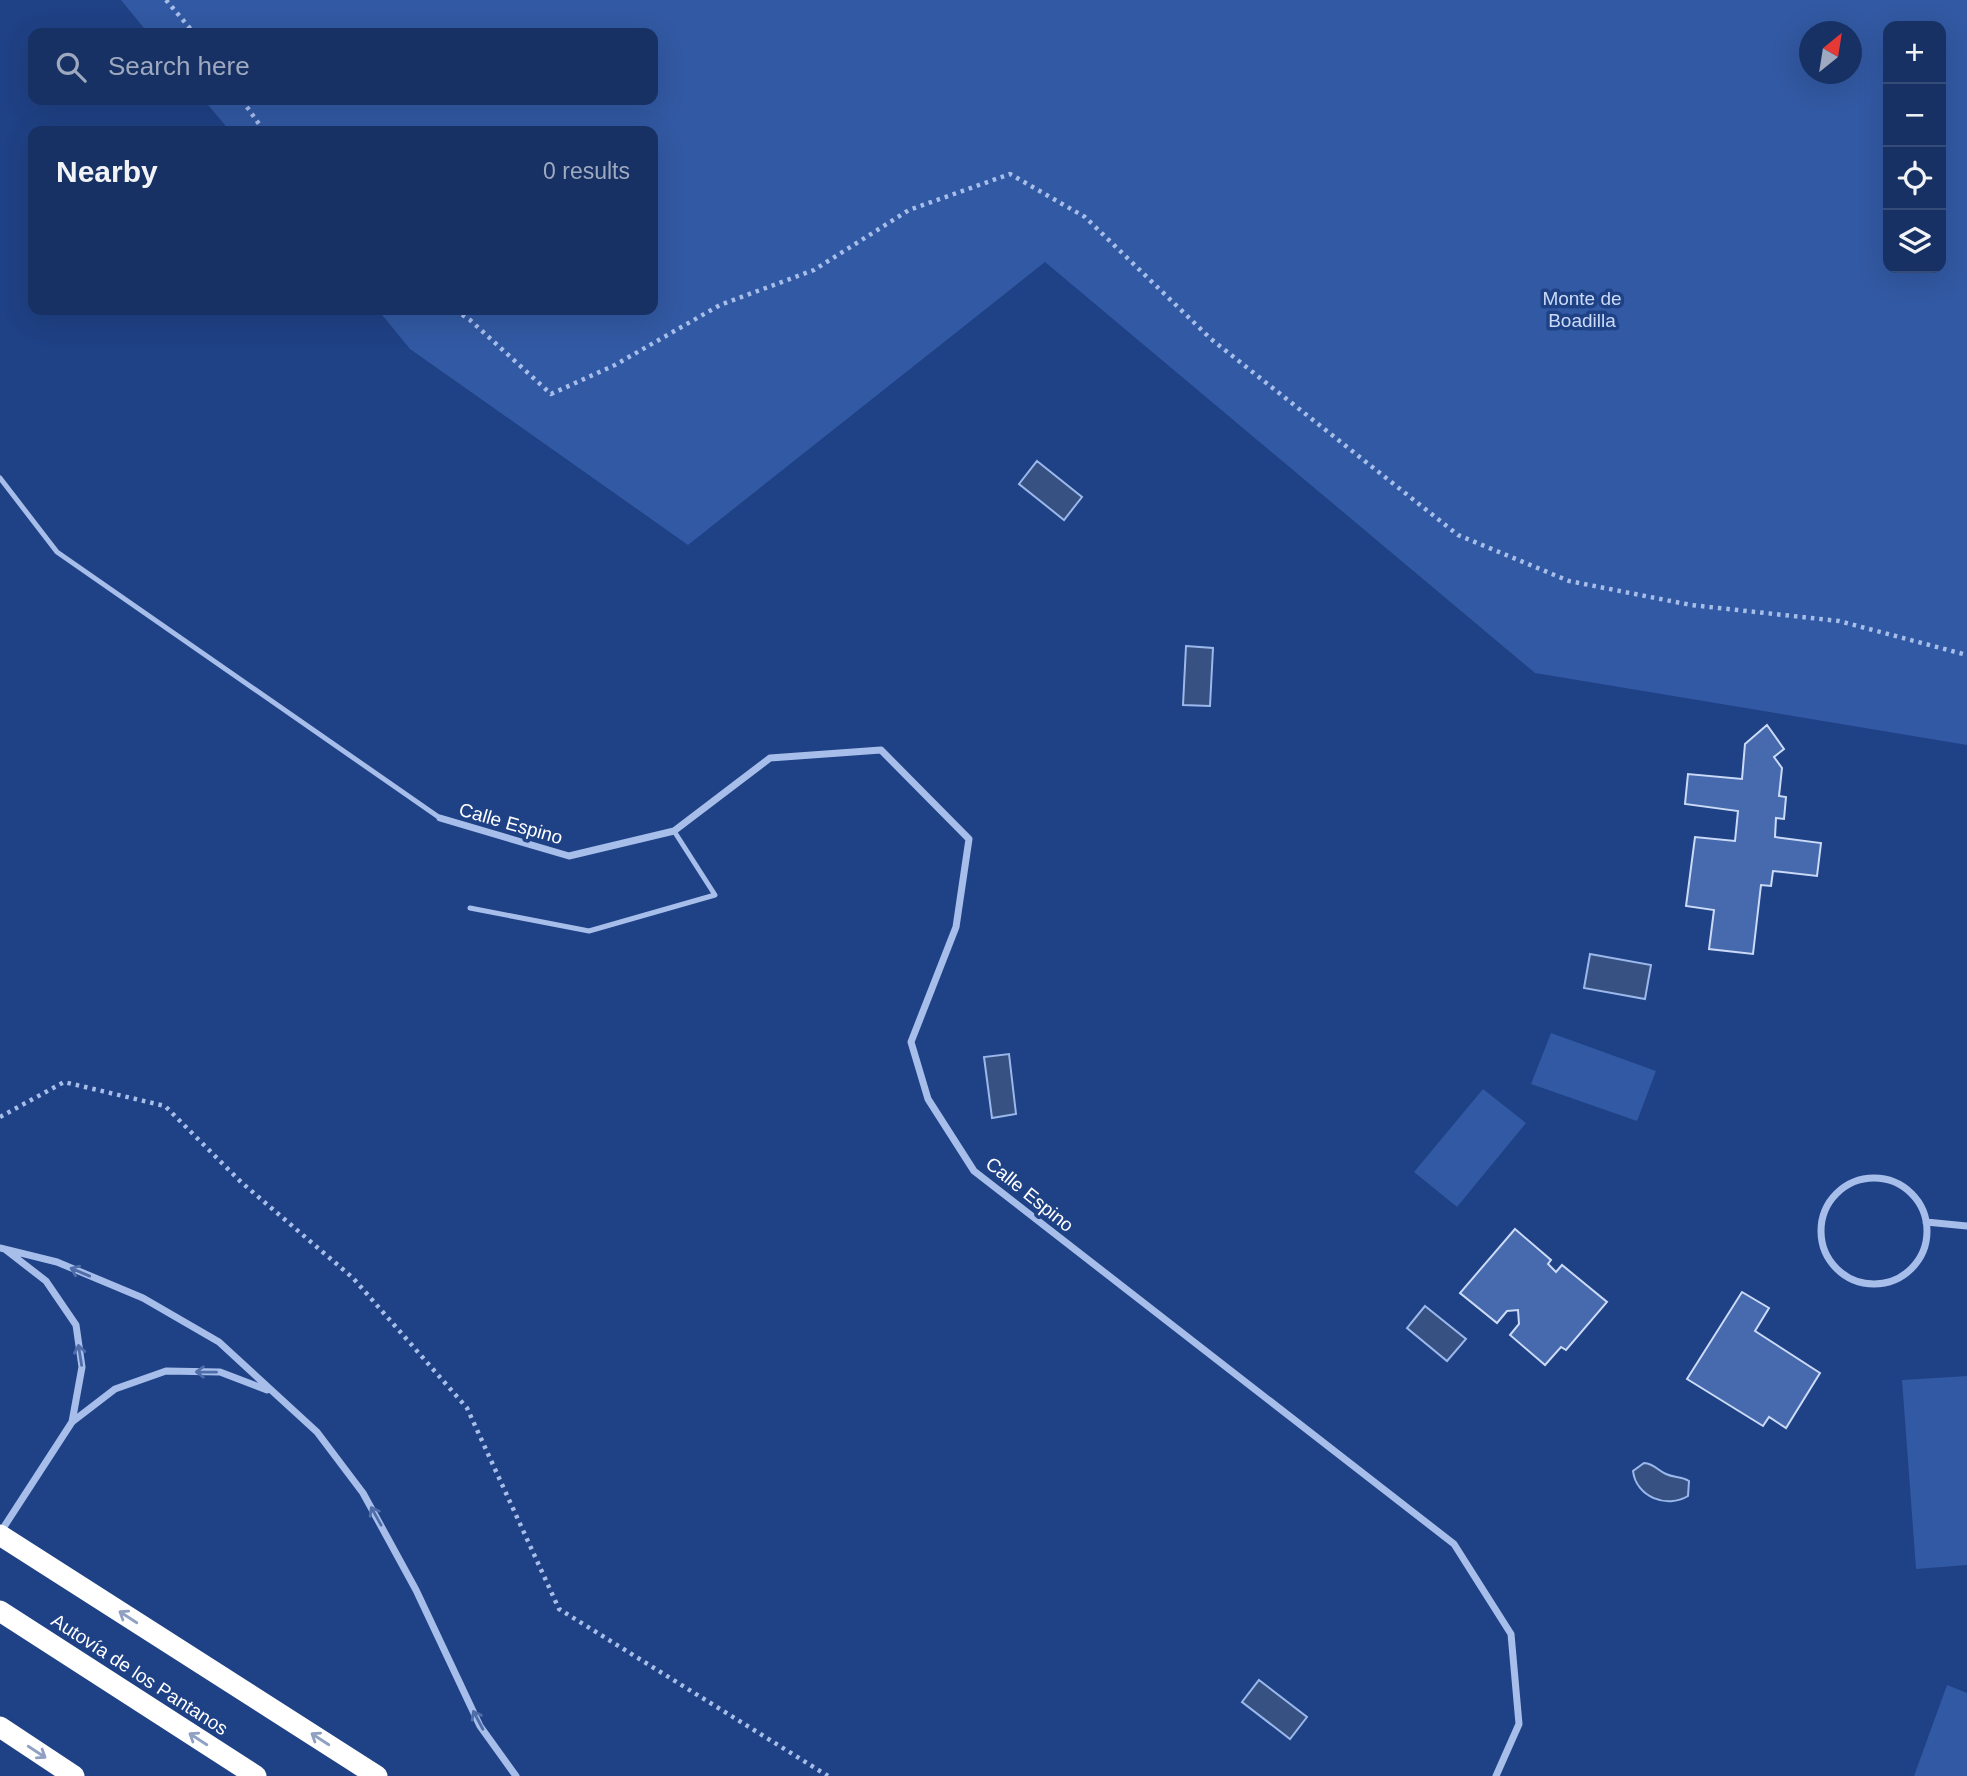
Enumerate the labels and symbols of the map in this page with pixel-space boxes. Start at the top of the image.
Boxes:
north arrow [1799,21,1862,84]
park label: Monte de Boadilla [1542,288,1622,331]
street label: Calle Espino [457,799,565,848]
street label: Calle Espino [982,1153,1078,1236]
one-way arrow [70,1264,91,1277]
one-way arrow [73,1344,86,1367]
one-way arrow [195,1365,218,1379]
one-way arrow [369,1507,383,1527]
one-way arrow [118,1609,138,1623]
street label: Autovía de los Pantanos [48,1610,232,1739]
one-way arrow [470,1710,484,1730]
one-way arrow [189,1732,209,1746]
one-way arrow [310,1732,330,1746]
one-way arrow [27,1744,46,1759]

